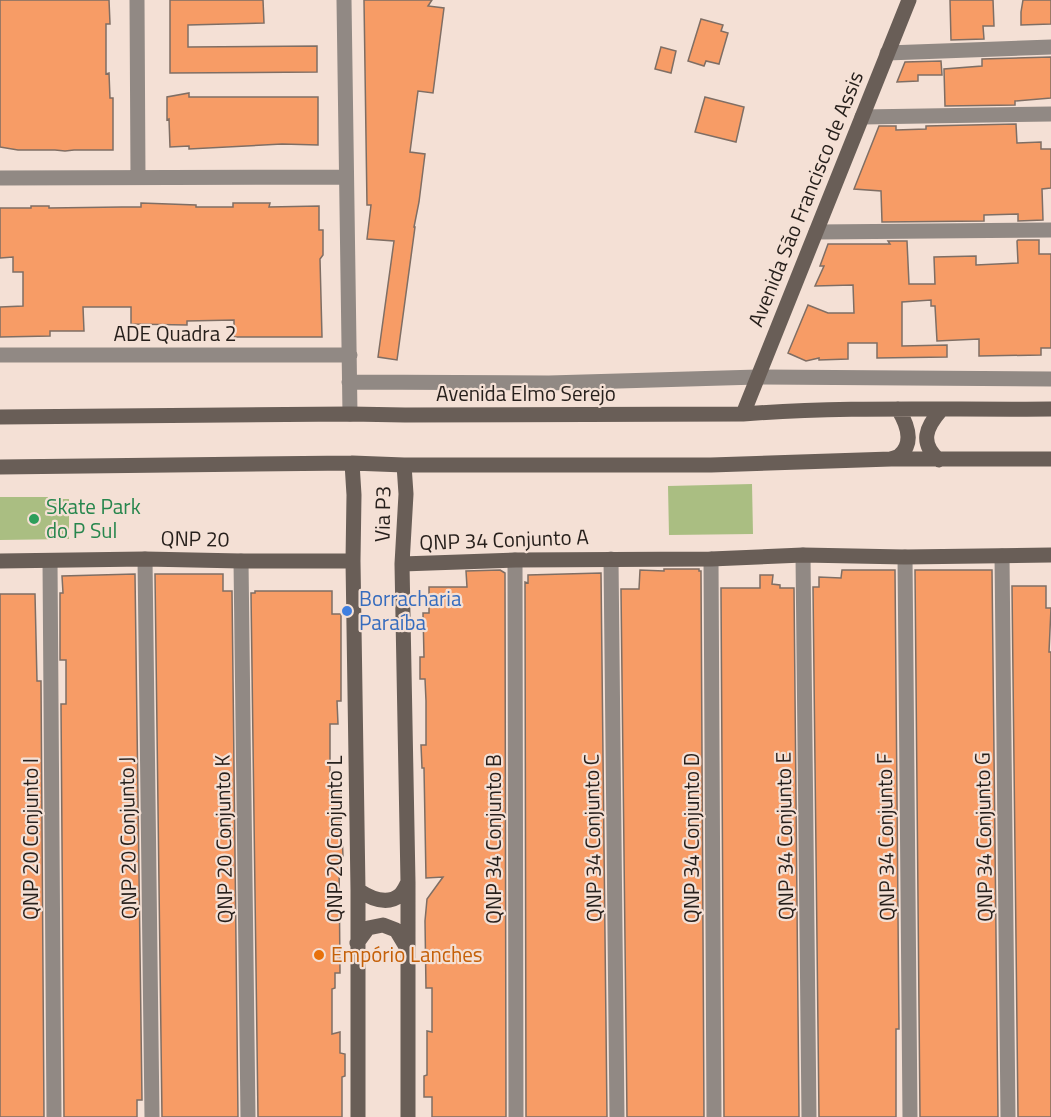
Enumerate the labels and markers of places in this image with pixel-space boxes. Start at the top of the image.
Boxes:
place label: Skate Park do P Sul [46,490,141,546]
marker: Skate Park do P Sul [27,512,41,526]
place label: Borracharia Paraíba [359,582,462,638]
marker: Borracharia Paraíba [340,604,354,618]
place label: Empório Lanches [331,938,483,970]
marker: Empório Lanches [312,948,326,962]

